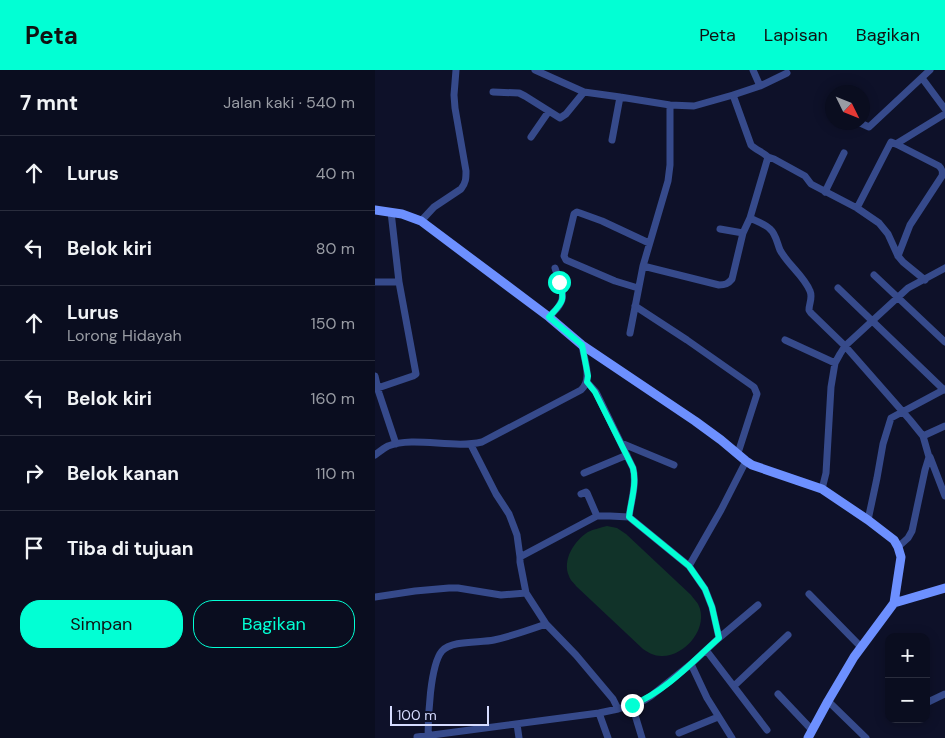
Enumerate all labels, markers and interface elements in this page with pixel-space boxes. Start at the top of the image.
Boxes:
text: Peta [25,20,78,51]
text: Peta [699,23,736,47]
text: Lapisan [764,23,828,47]
text: Bagikan [856,23,920,47]
north arrow [825,85,870,130]
text: 7 mnt [20,89,78,117]
text: Jalan kaki · 540 m [223,92,355,113]
icon: ahead [20,159,48,187]
text: Lurus [67,161,119,186]
text: 40 m [316,163,355,184]
icon: left [20,234,48,262]
text: Belok kiri [67,236,152,261]
text: 80 m [316,238,355,259]
route start [548,271,571,294]
text: Lurus [67,300,119,325]
icon: ahead [20,309,48,337]
text: 150 m [311,313,355,334]
text: Lorong Hidayah [67,325,182,346]
icon: left [20,384,48,412]
text: Belok kiri [67,386,152,411]
text: 160 m [311,388,355,409]
icon: right [20,459,48,487]
text: Belok kanan [67,461,179,486]
text: 110 m [316,463,355,484]
icon: arrive [20,534,48,562]
text: Tiba di tujuan [67,536,193,561]
button: Simpan [20,600,183,648]
button: Bagikan [193,600,355,648]
map controls [885,633,930,723]
button: + [885,633,930,678]
button: − [885,678,930,723]
route end [621,694,644,717]
scale bar [390,703,489,726]
text: 100 m [397,706,437,724]

